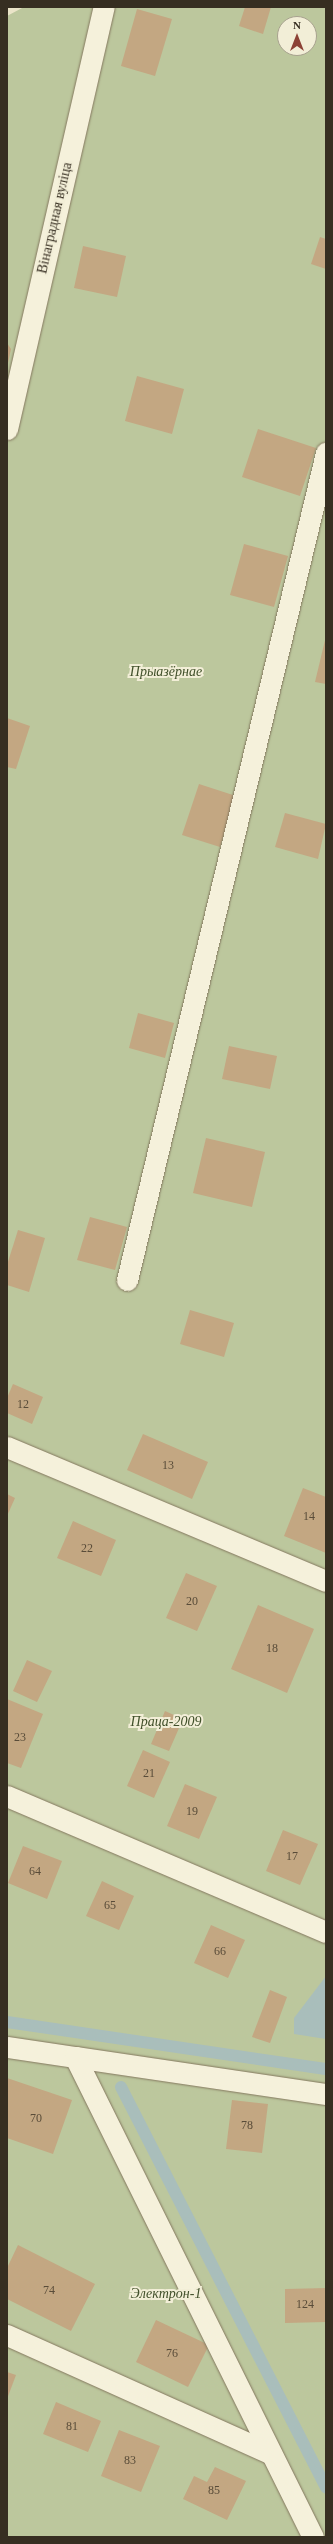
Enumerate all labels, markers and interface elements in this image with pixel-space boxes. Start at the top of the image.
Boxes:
north arrow [277,16,317,56]
text: N [293,19,301,31]
street label: Вінаградная вуліца [34,161,76,275]
park label: Прыазёрнае [130,664,202,680]
house number: 12 [17,1398,29,1412]
house number: 13 [162,1459,174,1473]
house number: 14 [303,1510,315,1524]
house number: 22 [81,1542,93,1556]
house number: 20 [186,1595,198,1609]
house number: 18 [266,1642,278,1656]
park label: Праца-2009 [131,1714,201,1730]
house number: 23 [14,1731,26,1745]
house number: 21 [143,1767,155,1781]
house number: 19 [186,1805,198,1819]
house number: 17 [286,1850,298,1864]
house number: 64 [29,1865,41,1879]
house number: 65 [104,1899,116,1913]
house number: 66 [214,1945,226,1959]
house number: 70 [30,2112,42,2126]
house number: 78 [241,2119,253,2133]
house number: 74 [43,2284,55,2298]
park label: Электрон-1 [131,2286,201,2302]
house number: 124 [296,2298,314,2312]
house number: 76 [166,2347,178,2361]
house number: 81 [66,2420,78,2434]
house number: 83 [124,2454,136,2468]
house number: 85 [208,2484,220,2498]

